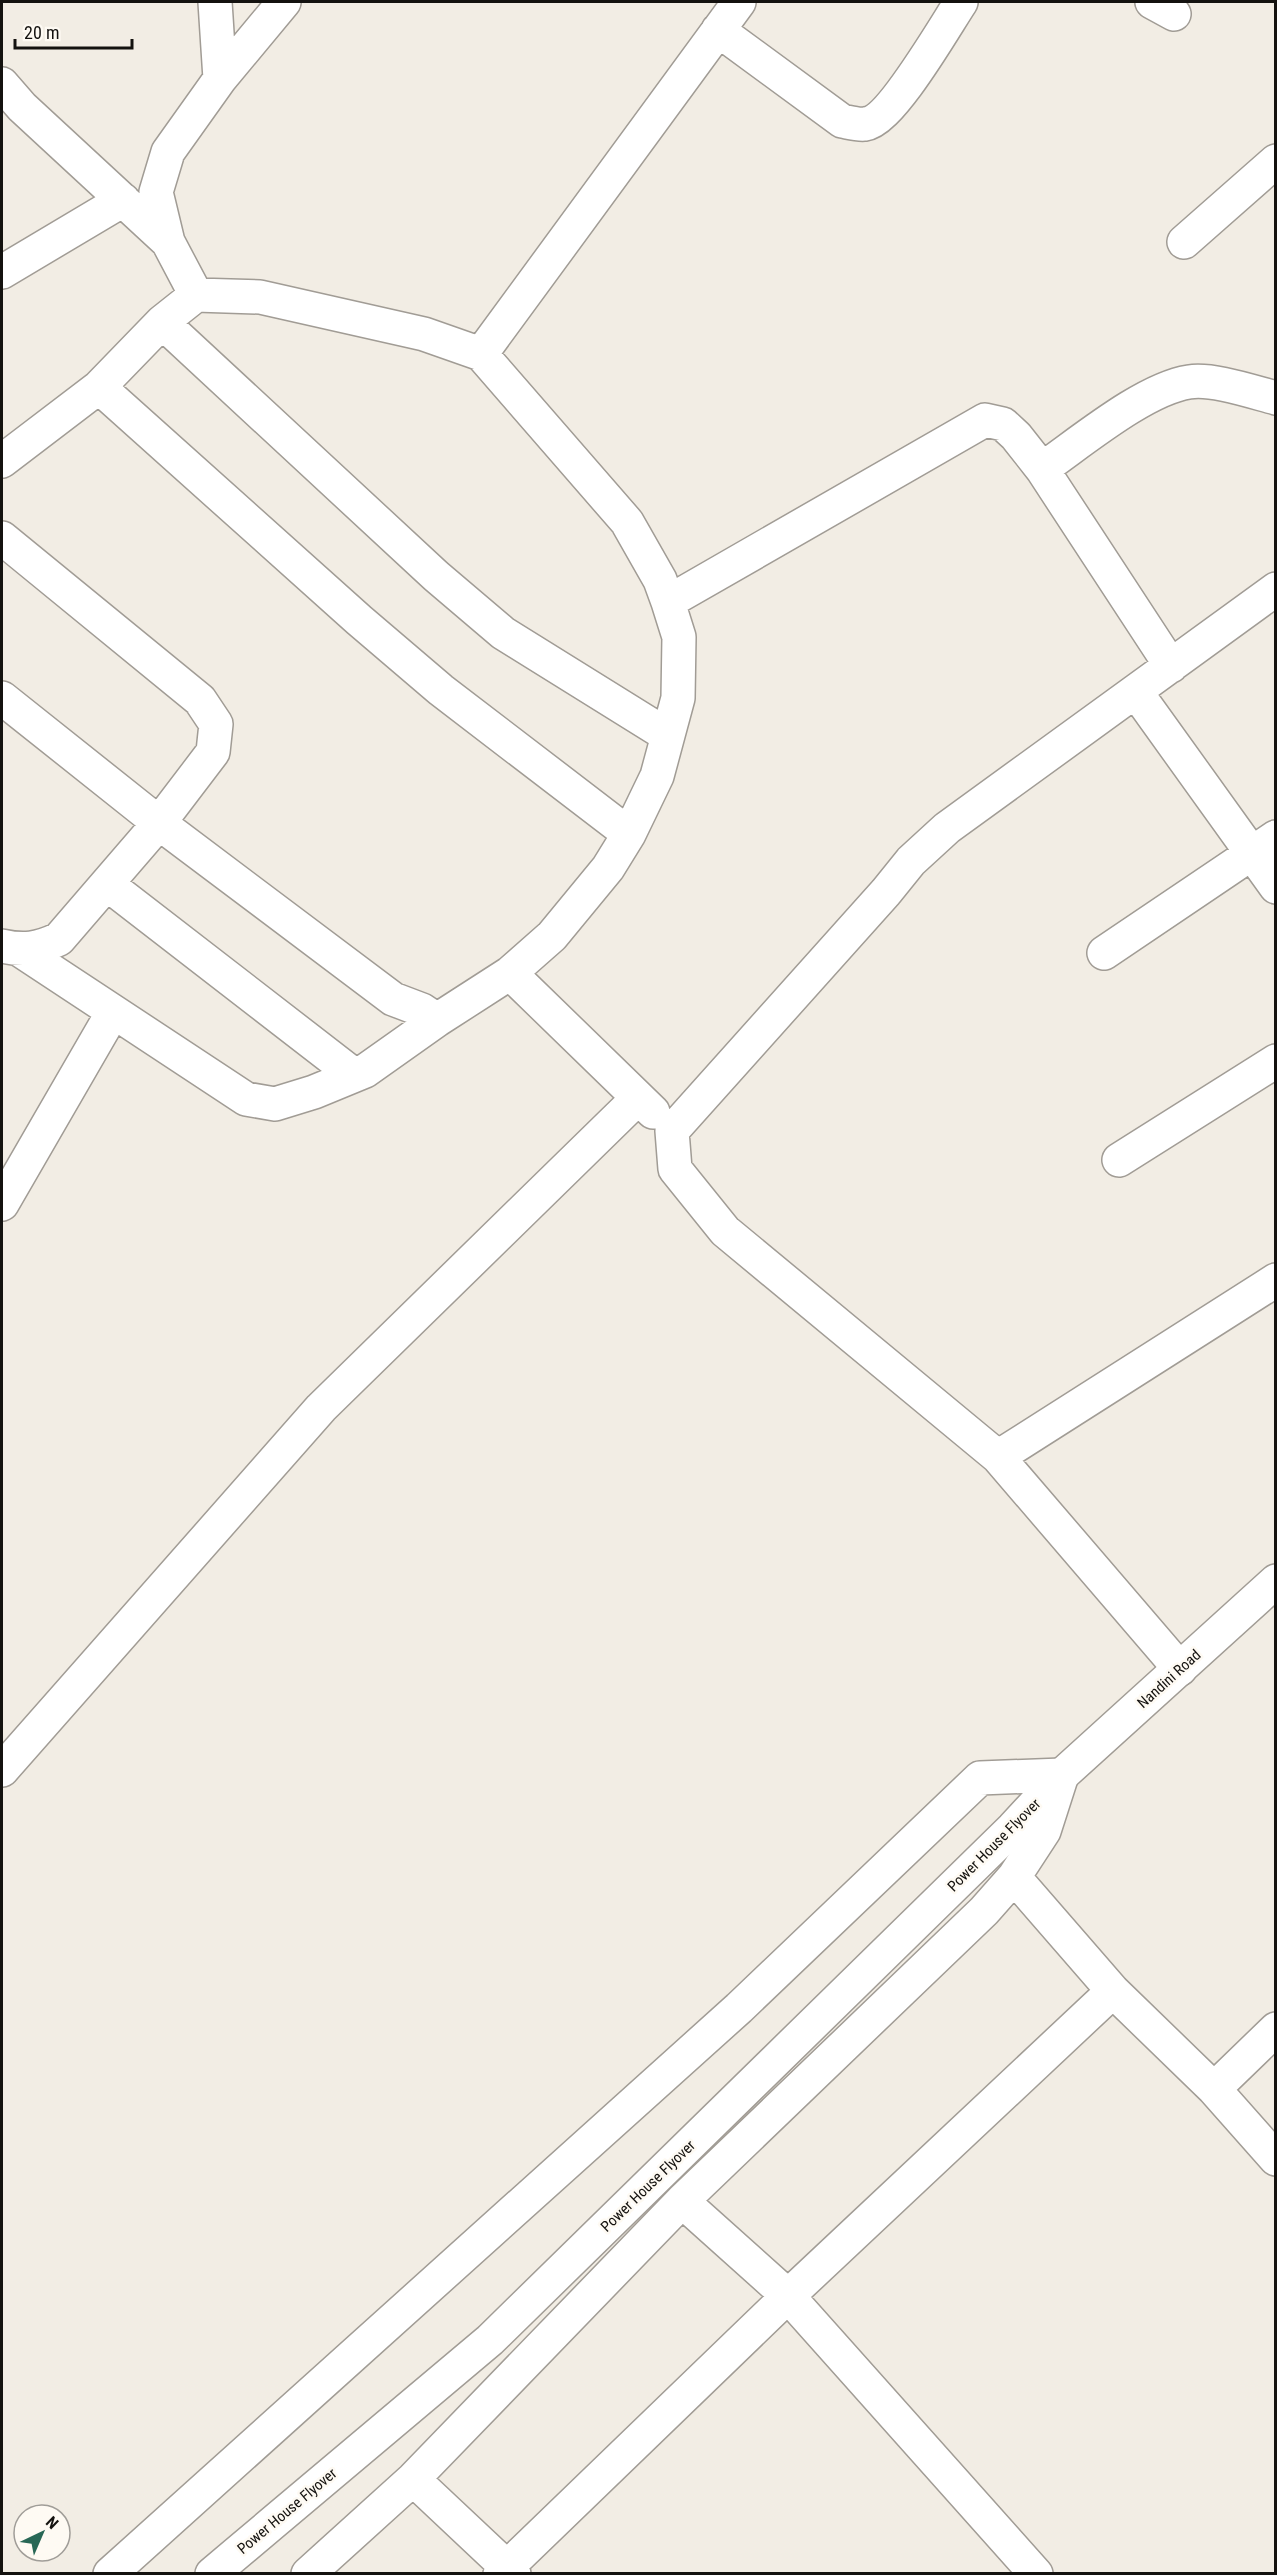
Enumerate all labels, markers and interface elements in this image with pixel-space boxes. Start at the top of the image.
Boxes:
scale bar [15,12,132,50]
text: 20 m [24,22,59,43]
street label: Nandini Road [1134,1646,1204,1712]
street label: Power House Flyover [944,1794,1045,1895]
street label: Power House Flyover [597,2136,699,2236]
street label: Power House Flyover [234,2464,341,2558]
north arrow [12,2503,72,2563]
text: N [42,2512,62,2533]

